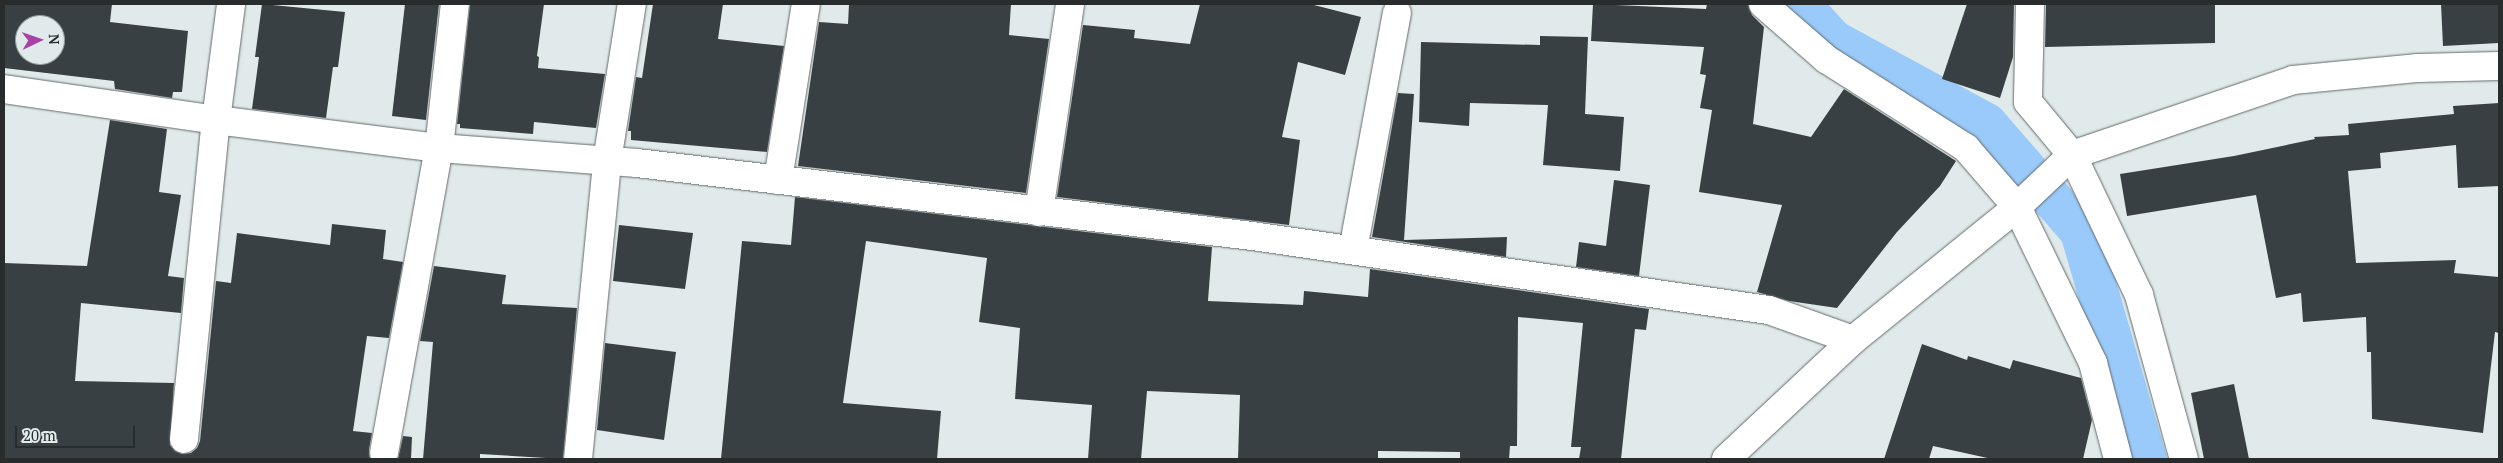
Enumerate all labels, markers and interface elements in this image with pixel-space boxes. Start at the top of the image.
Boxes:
north arrow [15,15,65,65]
text: N [45,33,64,45]
scale bar [18,416,138,448]
text: 20 m [23,425,56,445]

